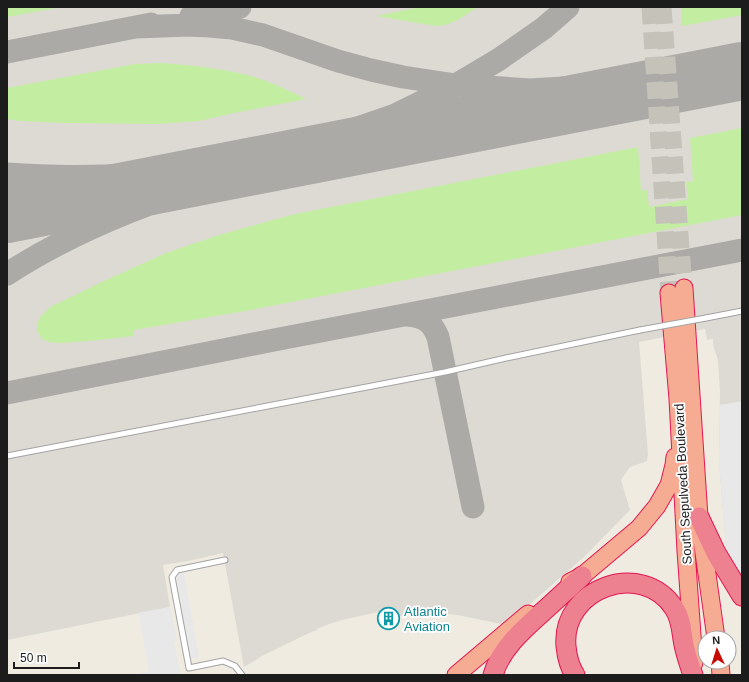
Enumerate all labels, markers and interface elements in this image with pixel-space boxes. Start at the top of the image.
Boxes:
street label: South Sepulveda Boulevard [671,403,695,565]
place label: Atlantic Aviation [404,604,450,634]
building icon: Atlantic Aviation [376,605,402,631]
north arrow [697,630,737,670]
text: N [712,634,721,646]
scale bar [14,644,79,670]
text: 50 m [20,651,47,665]

